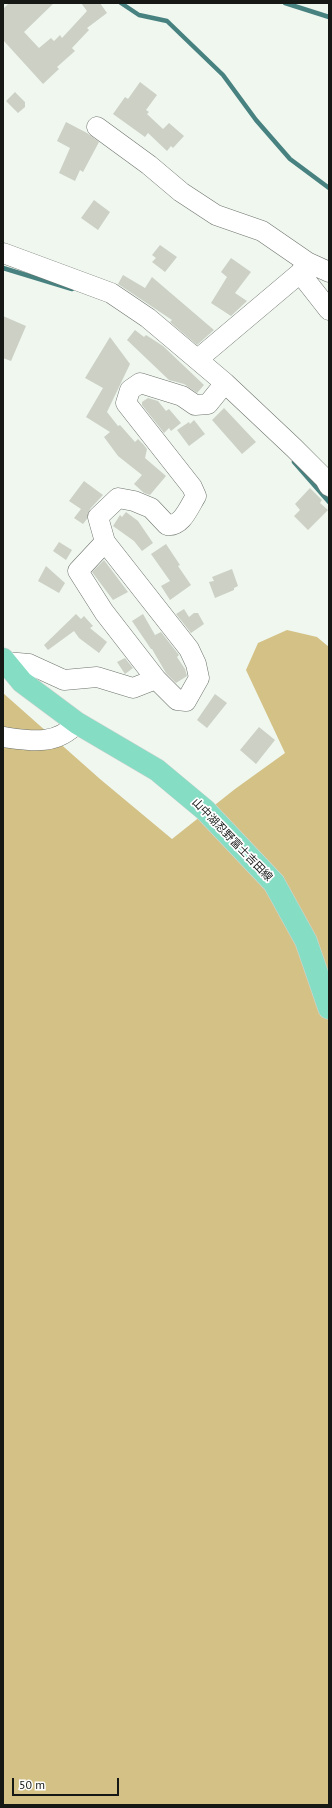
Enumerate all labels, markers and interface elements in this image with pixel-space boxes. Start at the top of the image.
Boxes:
street label: 山中湖忍野富士吉田線 [189,796,275,884]
scale bar [14,1770,121,1796]
text: 50 m [19,1777,45,1792]

